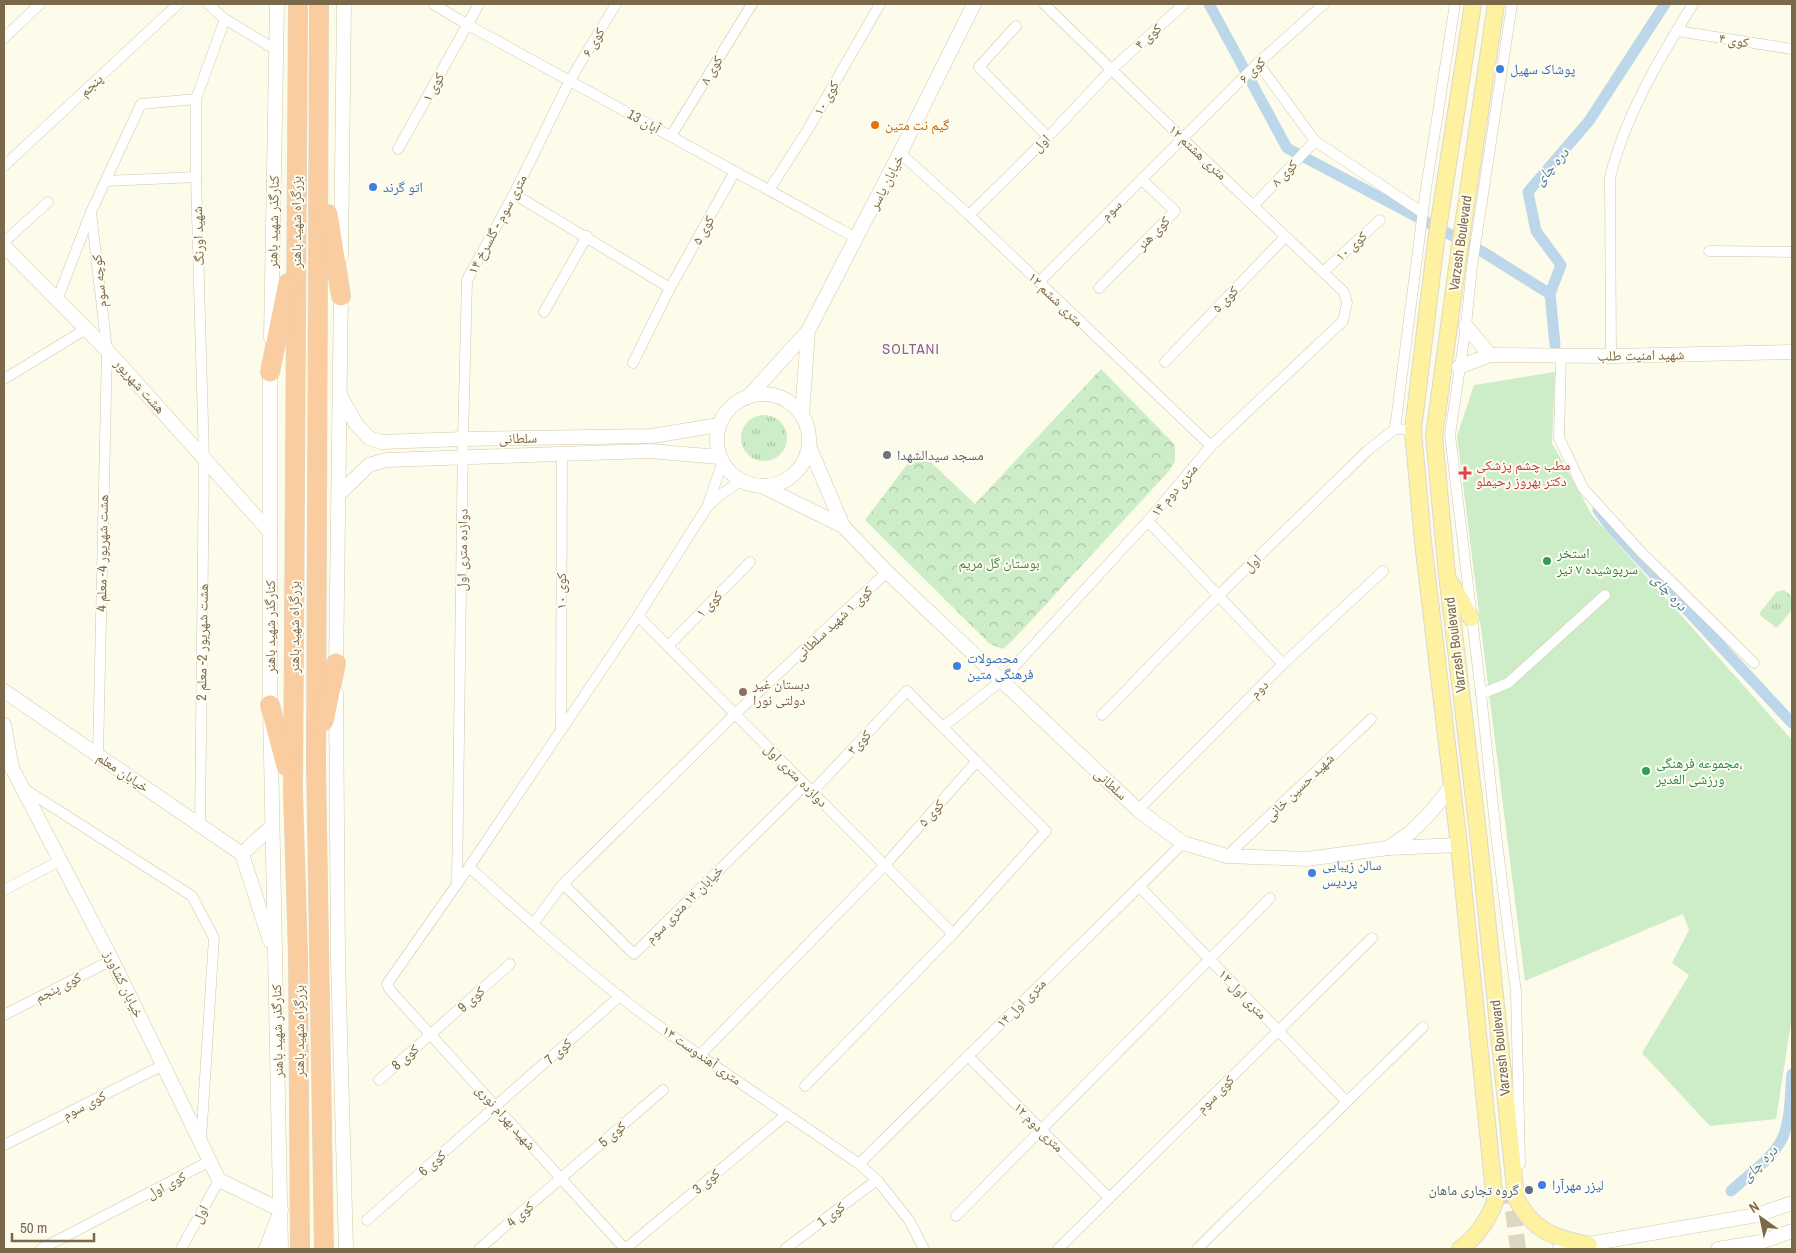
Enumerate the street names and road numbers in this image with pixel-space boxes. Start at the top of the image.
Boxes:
street label: کوی ۴ [1131,19,1165,53]
street label: کوی ۶ [577,24,609,60]
street label: کوی ۴ [1718,29,1751,51]
street label: کوی ۸ [695,52,727,88]
street label: کوی ۶ [1235,53,1269,87]
street label: کوی ۱ [418,69,448,105]
street label: پنجم [75,70,107,101]
street label: کوی ۱۰ [809,77,843,118]
street label: 13 آبان [624,105,664,138]
street label: ۱۲ متری هشتم [1164,120,1231,184]
street label: اول [1028,130,1054,156]
street label: خیابان یاسر [864,151,908,213]
street label: کوی ۸ [1267,156,1301,190]
street label: ۱۴ متری سوم - گلسرخ [463,171,532,278]
street label: کنارگذر شهید باهنر [263,175,283,270]
street label: بزرگراه شهید باهنر [287,176,305,269]
street label: Varzesh Boulevard [1444,194,1476,292]
street label: سوم [1097,196,1126,225]
street label: شهید اورنگ [188,206,208,266]
street label: کوی ۵ [688,212,718,248]
street label: کوی هنر [1132,212,1174,255]
street label: کوی ۱۰ [1331,227,1371,265]
street label: کوچه سوم [87,253,112,308]
street label: ۱۲ متری ششم [1024,268,1088,331]
street label: کوی ۵ [1208,282,1242,316]
street label: شهید امنیت طلب [1597,345,1685,365]
street label: هشت شهریور [110,354,169,417]
street label: سلطانی [499,429,537,447]
street label: ۱۴ متری دوم [1147,460,1202,521]
street label: هشت شهریور 4- معلم 4 [92,494,113,612]
street label: دوازده متری اول [452,508,472,592]
street label: اول [1239,550,1265,576]
street label: کوی ۱۰ [552,572,570,609]
street label: کنارگذر شهید باهنر [261,580,279,675]
street label: بزرگراه شهید باهنر [285,581,303,674]
street label: کوی ۱ شهید سلطانی [790,582,876,664]
street label: هشت شهریور 2- معلم 2 [192,583,213,701]
street label: کوی ۱ [692,587,726,621]
street label: Varzesh Boulevard [1440,596,1470,694]
street label: دوم [1246,676,1273,703]
street label: کوی۳ [843,726,875,758]
street label: دوازده متری اول [760,739,832,811]
street label: خیابان معلم [93,748,153,797]
street label: شهید حسین خانی [1260,749,1338,825]
street label: سلطانی [1091,764,1131,804]
street label: کوی ۵ [914,796,948,830]
street label: خیابان ۱۴ متری سوم [641,861,728,948]
street label: خیابان کشاورز [100,947,148,1021]
street label: ۱۲ متری اول [1215,965,1271,1023]
street label: کوی پنجم [32,968,85,1007]
street label: ۱۴ متری اول [992,974,1050,1032]
street label: کوی 9 [454,982,489,1016]
street label: کنارگذر شهید باهنر [267,984,287,1079]
street label: بزرگراه شهید باهنر [290,985,308,1078]
street label: Varzesh Boulevard [1486,999,1514,1097]
street label: ۱۴ متری آهندوست [659,1021,745,1089]
street label: کوی 7 [541,1034,576,1068]
street label: کوی 8 [388,1040,423,1074]
street label: کوی سوم [1192,1071,1239,1118]
street label: شهید بهرام نوری [471,1080,540,1154]
street label: کوی سوم [59,1086,110,1125]
street label: ۱۲ متری دوم [1009,1098,1068,1157]
street label: کوی 5 [595,1117,630,1151]
street label: کوی 6 [415,1146,450,1180]
street label: کوی 3 [688,1164,724,1198]
street label: کوی اول [143,1167,189,1203]
street label: کوی 4 [503,1197,538,1231]
street label: کوی 1 [813,1197,849,1230]
street label: اول [188,1202,212,1226]

